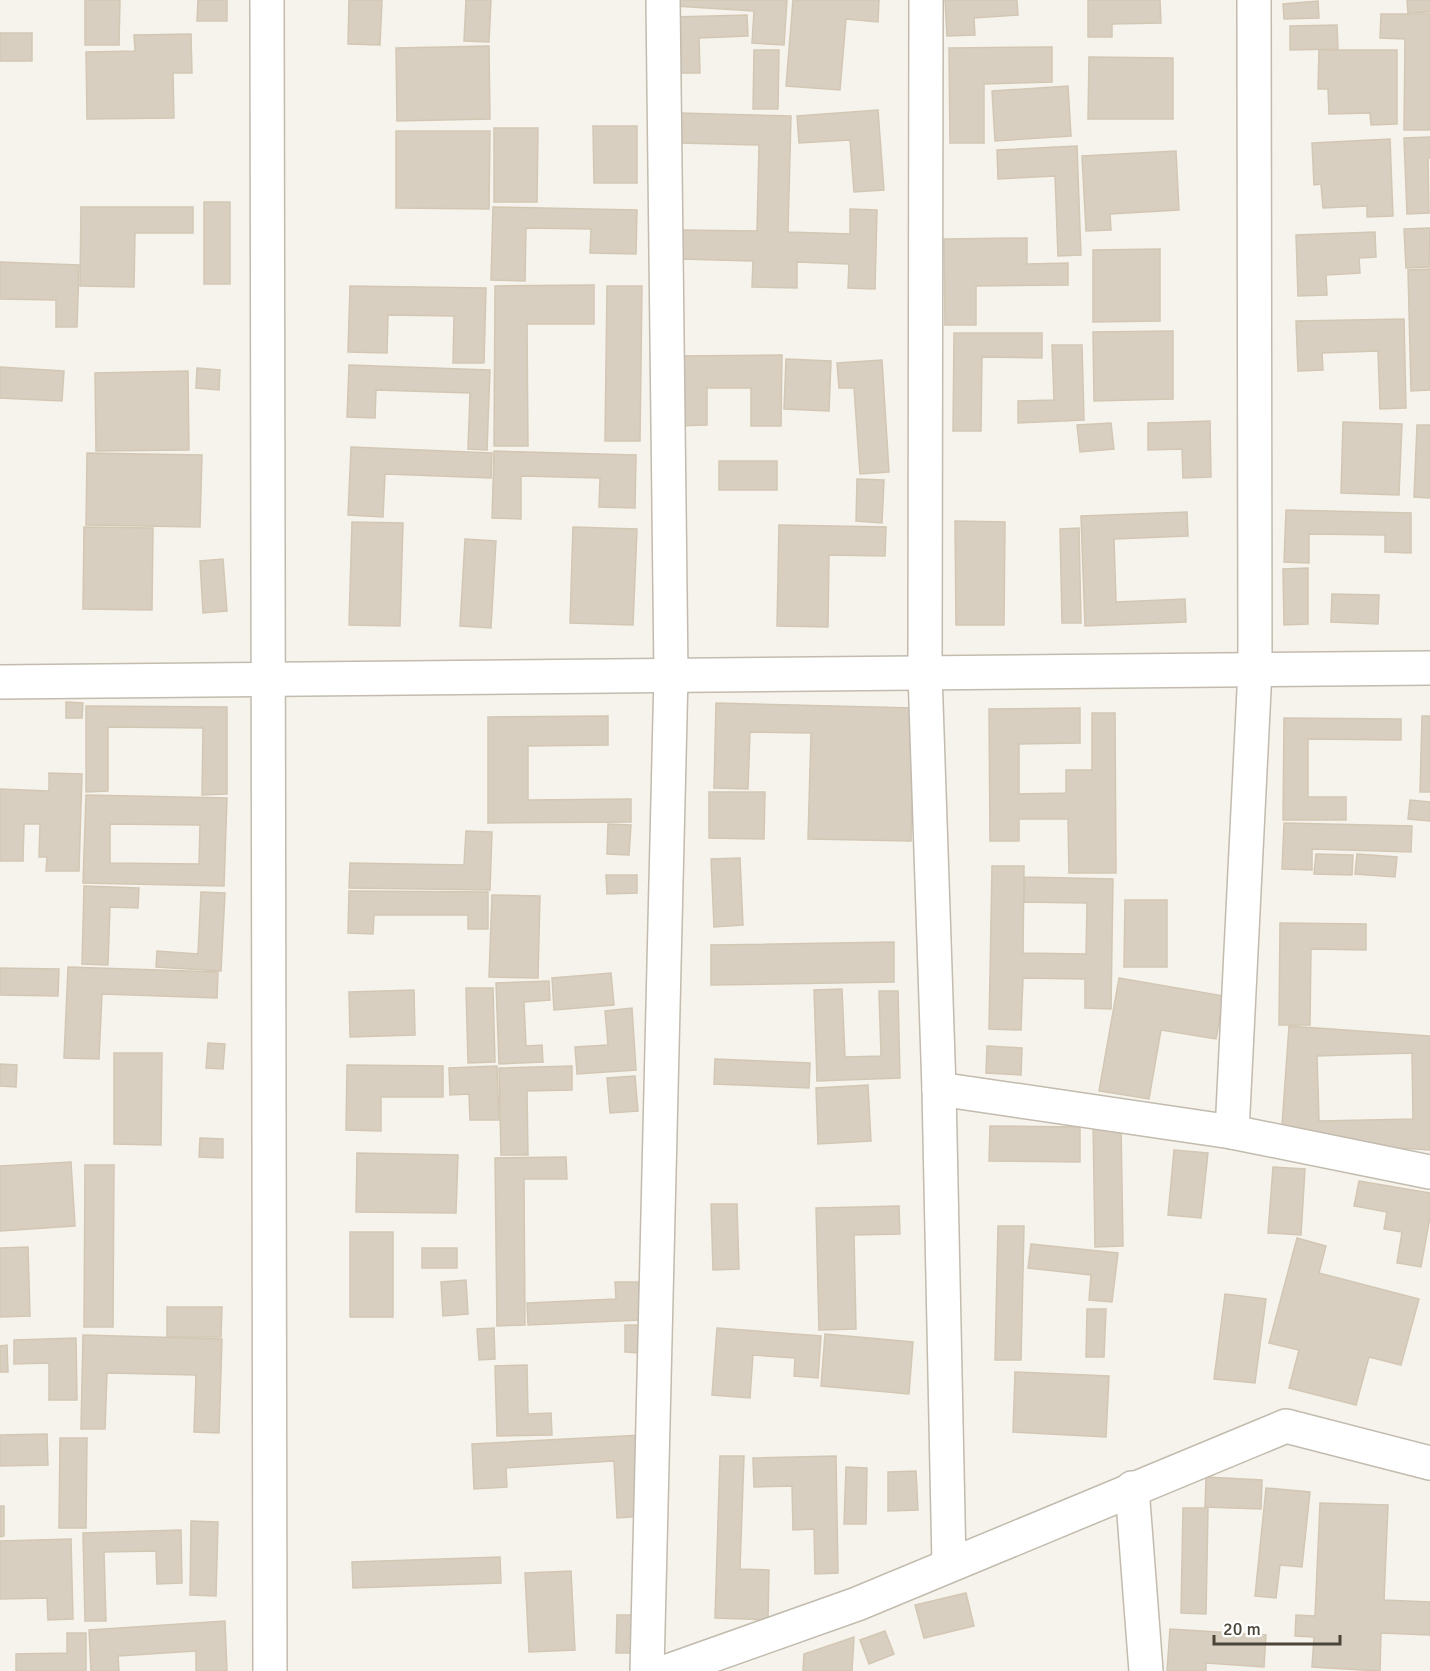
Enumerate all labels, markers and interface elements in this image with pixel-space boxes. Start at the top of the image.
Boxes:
scale bar [1214,1608,1340,1646]
text: 20 m [1223,1618,1261,1640]

